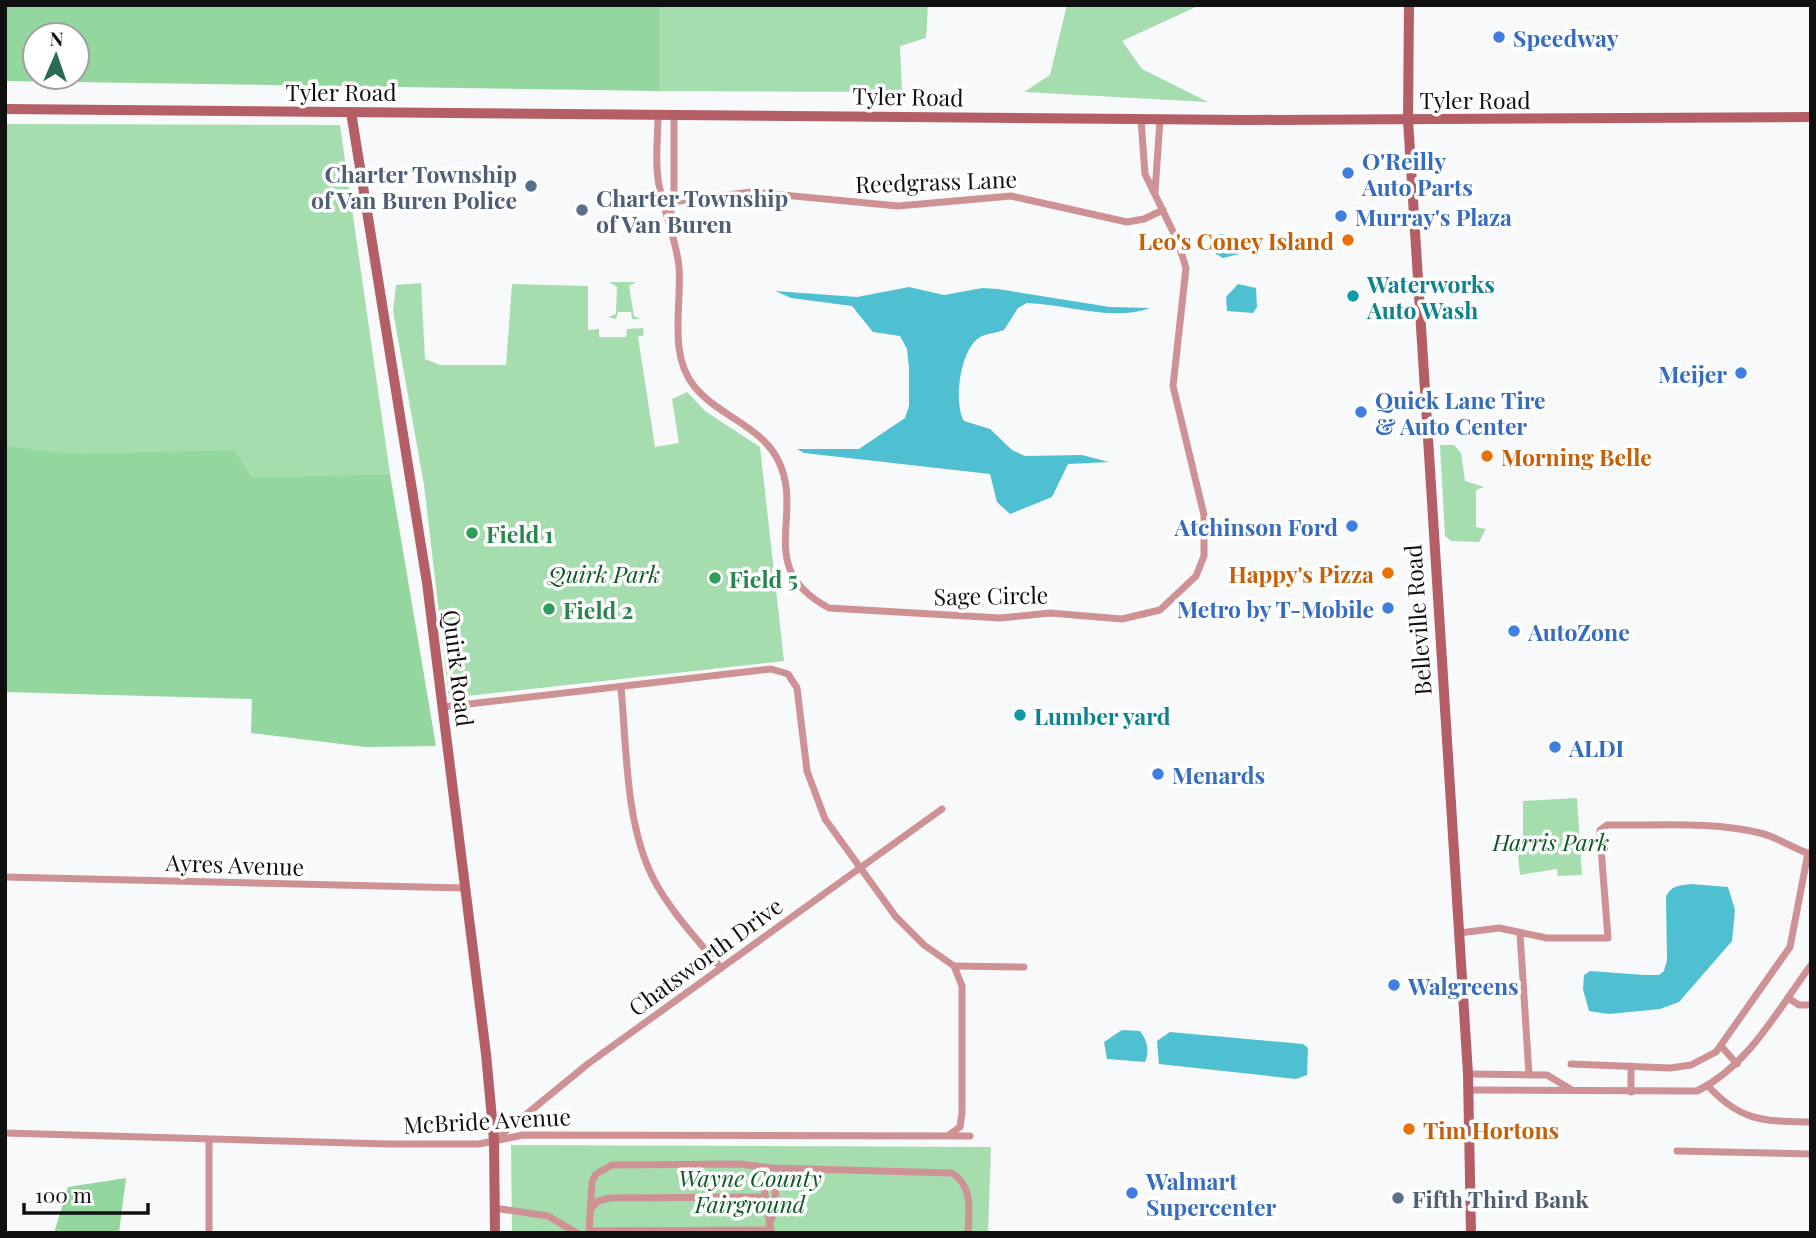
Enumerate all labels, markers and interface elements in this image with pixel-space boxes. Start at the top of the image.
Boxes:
north arrow [21,21,91,91]
place label: Speedway [1513,22,1619,53]
text: N [49,25,64,51]
marker: Speedway [1491,29,1507,45]
street label: Tyler Road [285,76,397,107]
street label: Tyler Road [852,80,964,112]
street label: Tyler Road [1419,84,1531,115]
place label: O'Reilly Auto Parts [1361,145,1473,202]
place label: Charter Township of Van Buren Police [311,158,517,215]
street label: Reedgrass Lane [855,163,1017,199]
marker: O'Reilly Auto Parts [1340,165,1356,181]
marker: Charter Township of Van Buren Police [523,178,539,194]
place label: Charter Township of Van Buren [596,182,788,239]
place label: Murray's Plaza [1355,201,1512,232]
marker: Charter Township of Van Buren [574,202,590,218]
marker: Murray's Plaza [1333,208,1349,224]
place label: Leo's Coney Island [1138,225,1334,256]
marker: Leo's Coney Island [1340,232,1356,248]
place label: Waterworks Auto Wash [1366,268,1495,325]
marker: Waterworks Auto Wash [1345,288,1361,304]
place label: Meijer [1658,358,1727,389]
marker: Meijer [1733,365,1749,381]
place label: Quick Lane Tire & Auto Center [1375,384,1546,441]
marker: Quick Lane Tire & Auto Center [1353,404,1369,420]
place label: Morning Belle [1501,441,1652,472]
marker: Morning Belle [1479,448,1495,464]
place label: Atchinson Ford [1174,511,1338,542]
place label: Field 1 [486,518,553,549]
marker: Atchinson Ford [1344,518,1360,534]
marker: Field 1 [464,525,480,541]
street label: Belleville Road [1396,544,1438,696]
park label: Quirk Park [546,558,660,589]
place label: Happy's Pizza [1228,558,1374,589]
place label: Field 5 [729,563,798,594]
marker: Happy's Pizza [1380,565,1396,581]
marker: Field 5 [707,570,723,586]
street label: Sage Circle [933,579,1049,611]
place label: Metro by T-Mobile [1177,593,1374,624]
place label: Field 2 [563,594,633,625]
marker: Metro by T-Mobile [1380,600,1396,616]
marker: Field 2 [541,601,557,617]
street label: Quirk Road [436,608,482,728]
place label: AutoZone [1527,616,1630,647]
marker: AutoZone [1506,623,1522,639]
place label: Lumber yard [1034,700,1171,731]
marker: Lumber yard [1012,707,1028,723]
place label: ALDI [1568,732,1624,763]
marker: ALDI [1547,739,1563,755]
place label: Menards [1172,759,1265,790]
marker: Menards [1150,766,1166,782]
park label: Harris Park [1492,826,1610,857]
street label: Ayres Avenue [164,846,305,882]
street label: Chatsworth Drive [622,890,788,1022]
place label: Walgreens [1407,970,1519,1001]
marker: Walgreens [1386,977,1402,993]
street label: McBride Avenue [402,1100,572,1140]
place label: Tim Hortons [1423,1114,1559,1145]
marker: Tim Hortons [1401,1121,1417,1137]
park label: Wayne County Fairground [678,1162,822,1219]
place label: Walmart Supercenter [1145,1165,1276,1222]
scale bar [24,1172,149,1216]
text: 100 m [35,1180,92,1208]
place label: Fifth Third Bank [1412,1183,1589,1214]
marker: Walmart Supercenter [1124,1185,1140,1201]
marker: Fifth Third Bank [1390,1190,1406,1206]

